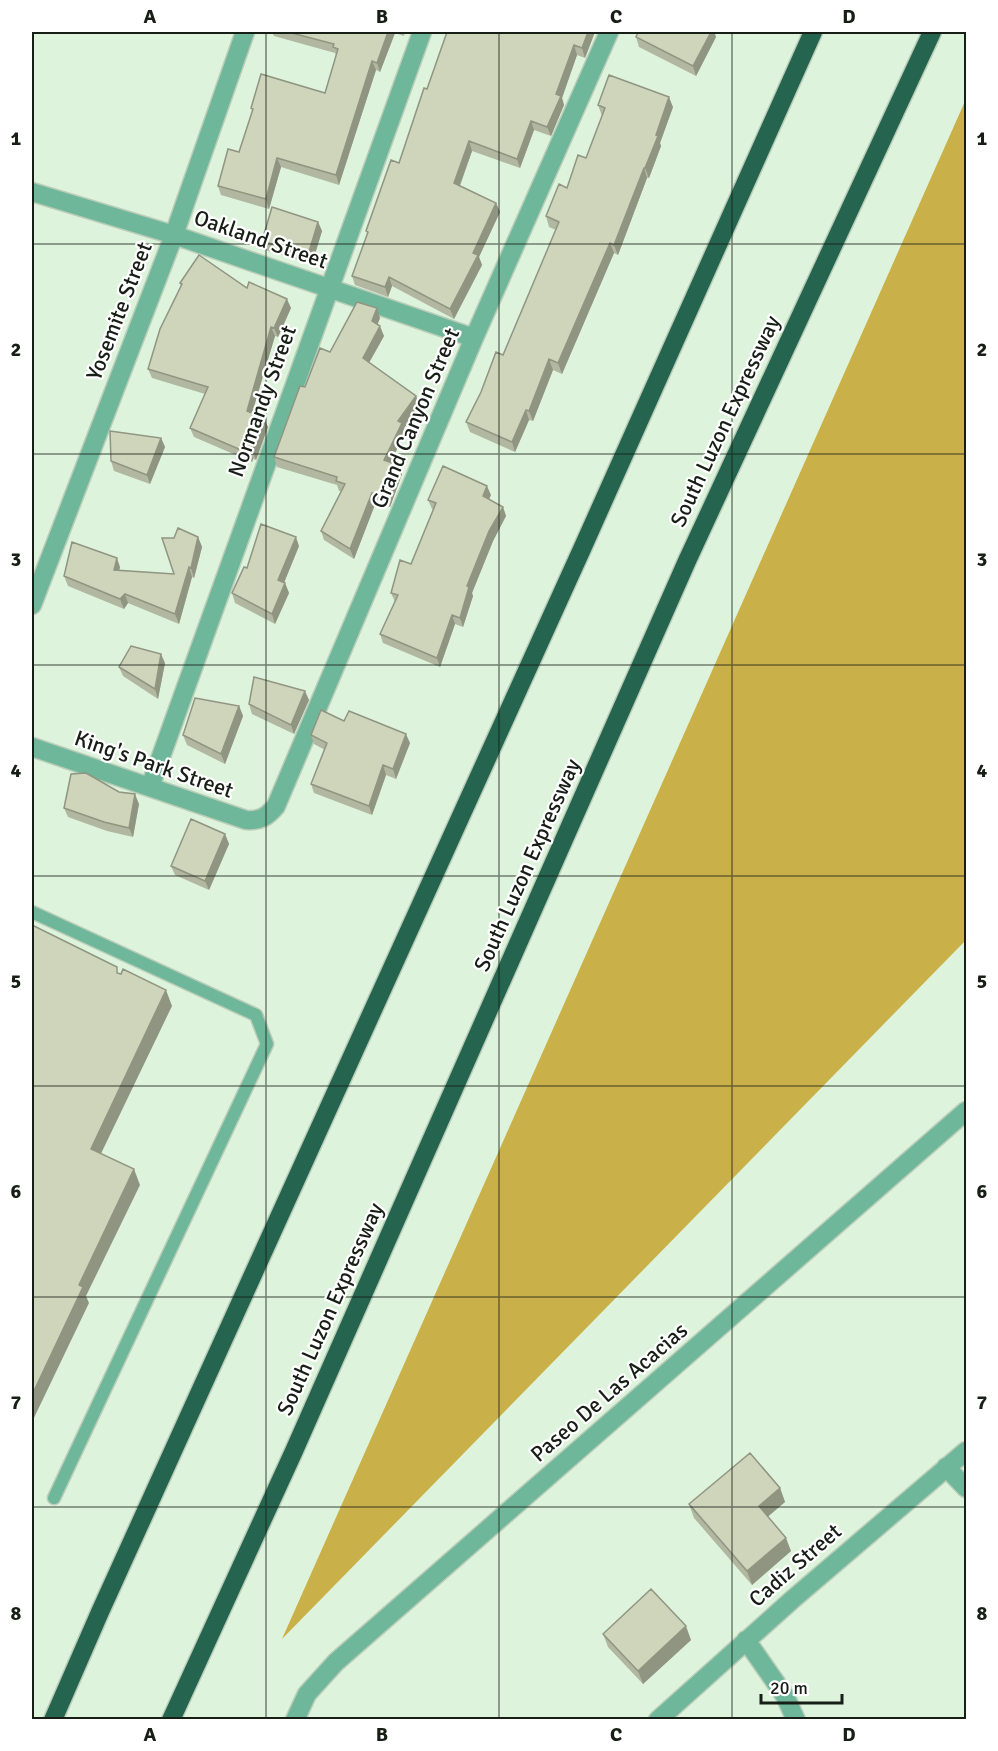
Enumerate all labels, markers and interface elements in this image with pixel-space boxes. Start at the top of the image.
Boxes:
text: A [144,4,157,29]
text: B [376,4,388,29]
text: C [610,4,622,29]
text: D [842,4,856,29]
text: 1 [11,126,22,151]
text: 1 [977,126,988,151]
street label: Oakland Street [191,204,332,275]
street label: Yosemite Street [80,238,158,384]
street label: South Luzon Expressway [664,310,786,531]
street label: Normandy Street [222,321,302,480]
street label: Grand Canyon Street [365,323,465,512]
text: 2 [11,337,21,362]
text: 2 [977,337,987,362]
text: 3 [11,547,21,572]
text: 3 [977,547,987,572]
street label: King's Park Street [71,724,237,804]
street label: South Luzon Expressway [468,754,586,976]
text: 4 [11,758,22,783]
text: 4 [977,758,988,783]
text: 5 [11,969,21,994]
text: 5 [977,969,987,994]
text: 6 [11,1179,22,1204]
text: 6 [977,1179,988,1204]
street label: South Luzon Expressway [271,1198,389,1420]
street label: Paseo De Las Acacias [525,1316,693,1468]
text: 7 [11,1390,22,1415]
text: 7 [977,1390,988,1415]
street label: Cadiz Street [743,1517,847,1612]
text: 8 [11,1601,22,1626]
text: 8 [977,1601,988,1626]
scale bar [761,1667,842,1705]
text: 20 m [770,1677,808,1699]
text: A [144,1722,157,1747]
text: B [376,1722,388,1747]
text: C [610,1722,622,1747]
text: D [842,1722,856,1747]

